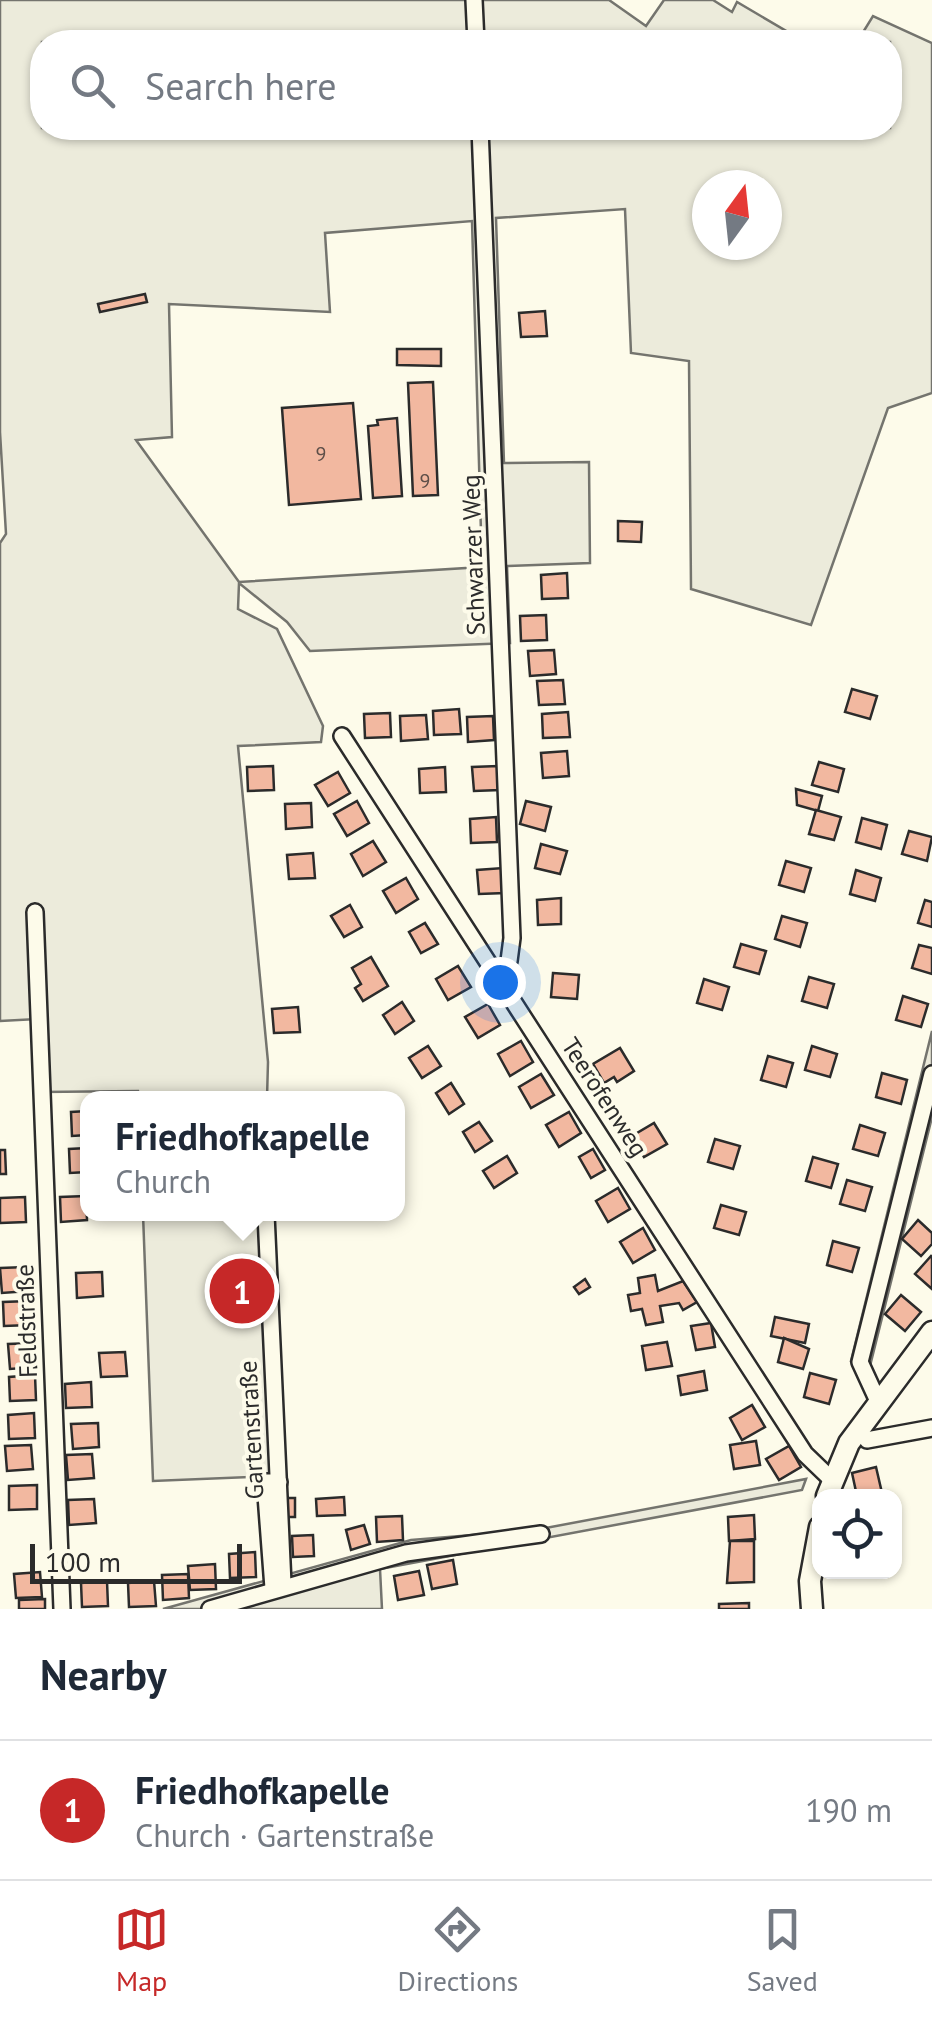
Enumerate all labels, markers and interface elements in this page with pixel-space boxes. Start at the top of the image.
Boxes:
search box [30,30,902,140]
icon: search [65,58,120,113]
text: Search here [145,61,337,110]
north arrow [692,170,782,260]
house number: 9 [316,441,326,467]
house number: 9 [420,468,430,494]
street label: Schwarzer Weg [454,474,492,636]
your location [475,957,526,1008]
street label: Teerofenweg [555,1031,655,1163]
popup [80,1091,405,1221]
text: Friedhofkapelle [115,1111,370,1160]
text: Church [115,1160,211,1202]
pin: 1 [210,1254,274,1328]
street label: Feldstraße [8,1264,44,1378]
street label: Gartenstraße [231,1360,271,1500]
map controls [812,1489,902,1579]
button: locate [812,1489,902,1579]
scale bar [30,1539,242,1584]
text: 100 m [45,1543,121,1580]
text: Nearby [40,1647,167,1702]
text: Friedhofkapelle [135,1765,390,1814]
text: 1 [63,1789,82,1831]
text: 190 m [805,1789,892,1831]
text: Church · Gartenstraße [135,1814,434,1856]
tab: Map [114,1902,169,1999]
tab: Directions [397,1902,518,1999]
tab: Saved [747,1902,818,1999]

